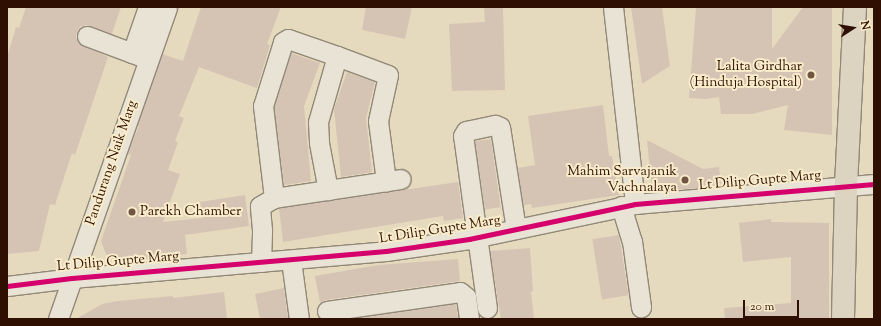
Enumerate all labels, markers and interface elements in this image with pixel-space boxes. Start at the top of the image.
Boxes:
north arrow [833,8,873,48]
text: N [856,20,873,31]
place label: Lalita Girdhar (Hinduja Hospital) [690,59,802,92]
marker: Lalita Girdhar (Hinduja Hospital) [805,69,817,81]
street label: Pandurang Naik Marg [83,98,141,228]
place label: Mahim Sarvajanik Vachnalaya [567,164,677,196]
street label: Lt Dilip Gupte Marg [698,167,822,195]
marker: Mahim Sarvajanik Vachnalaya [680,175,690,185]
place label: Parekh Chamber [140,204,241,220]
marker: Parekh Chamber [127,207,137,217]
street label: Lt Dilip Gupte Marg [378,212,502,248]
street label: Lt Dilip Gupte Marg [56,248,180,276]
scale bar [745,292,801,318]
text: 20 m [750,298,774,316]

